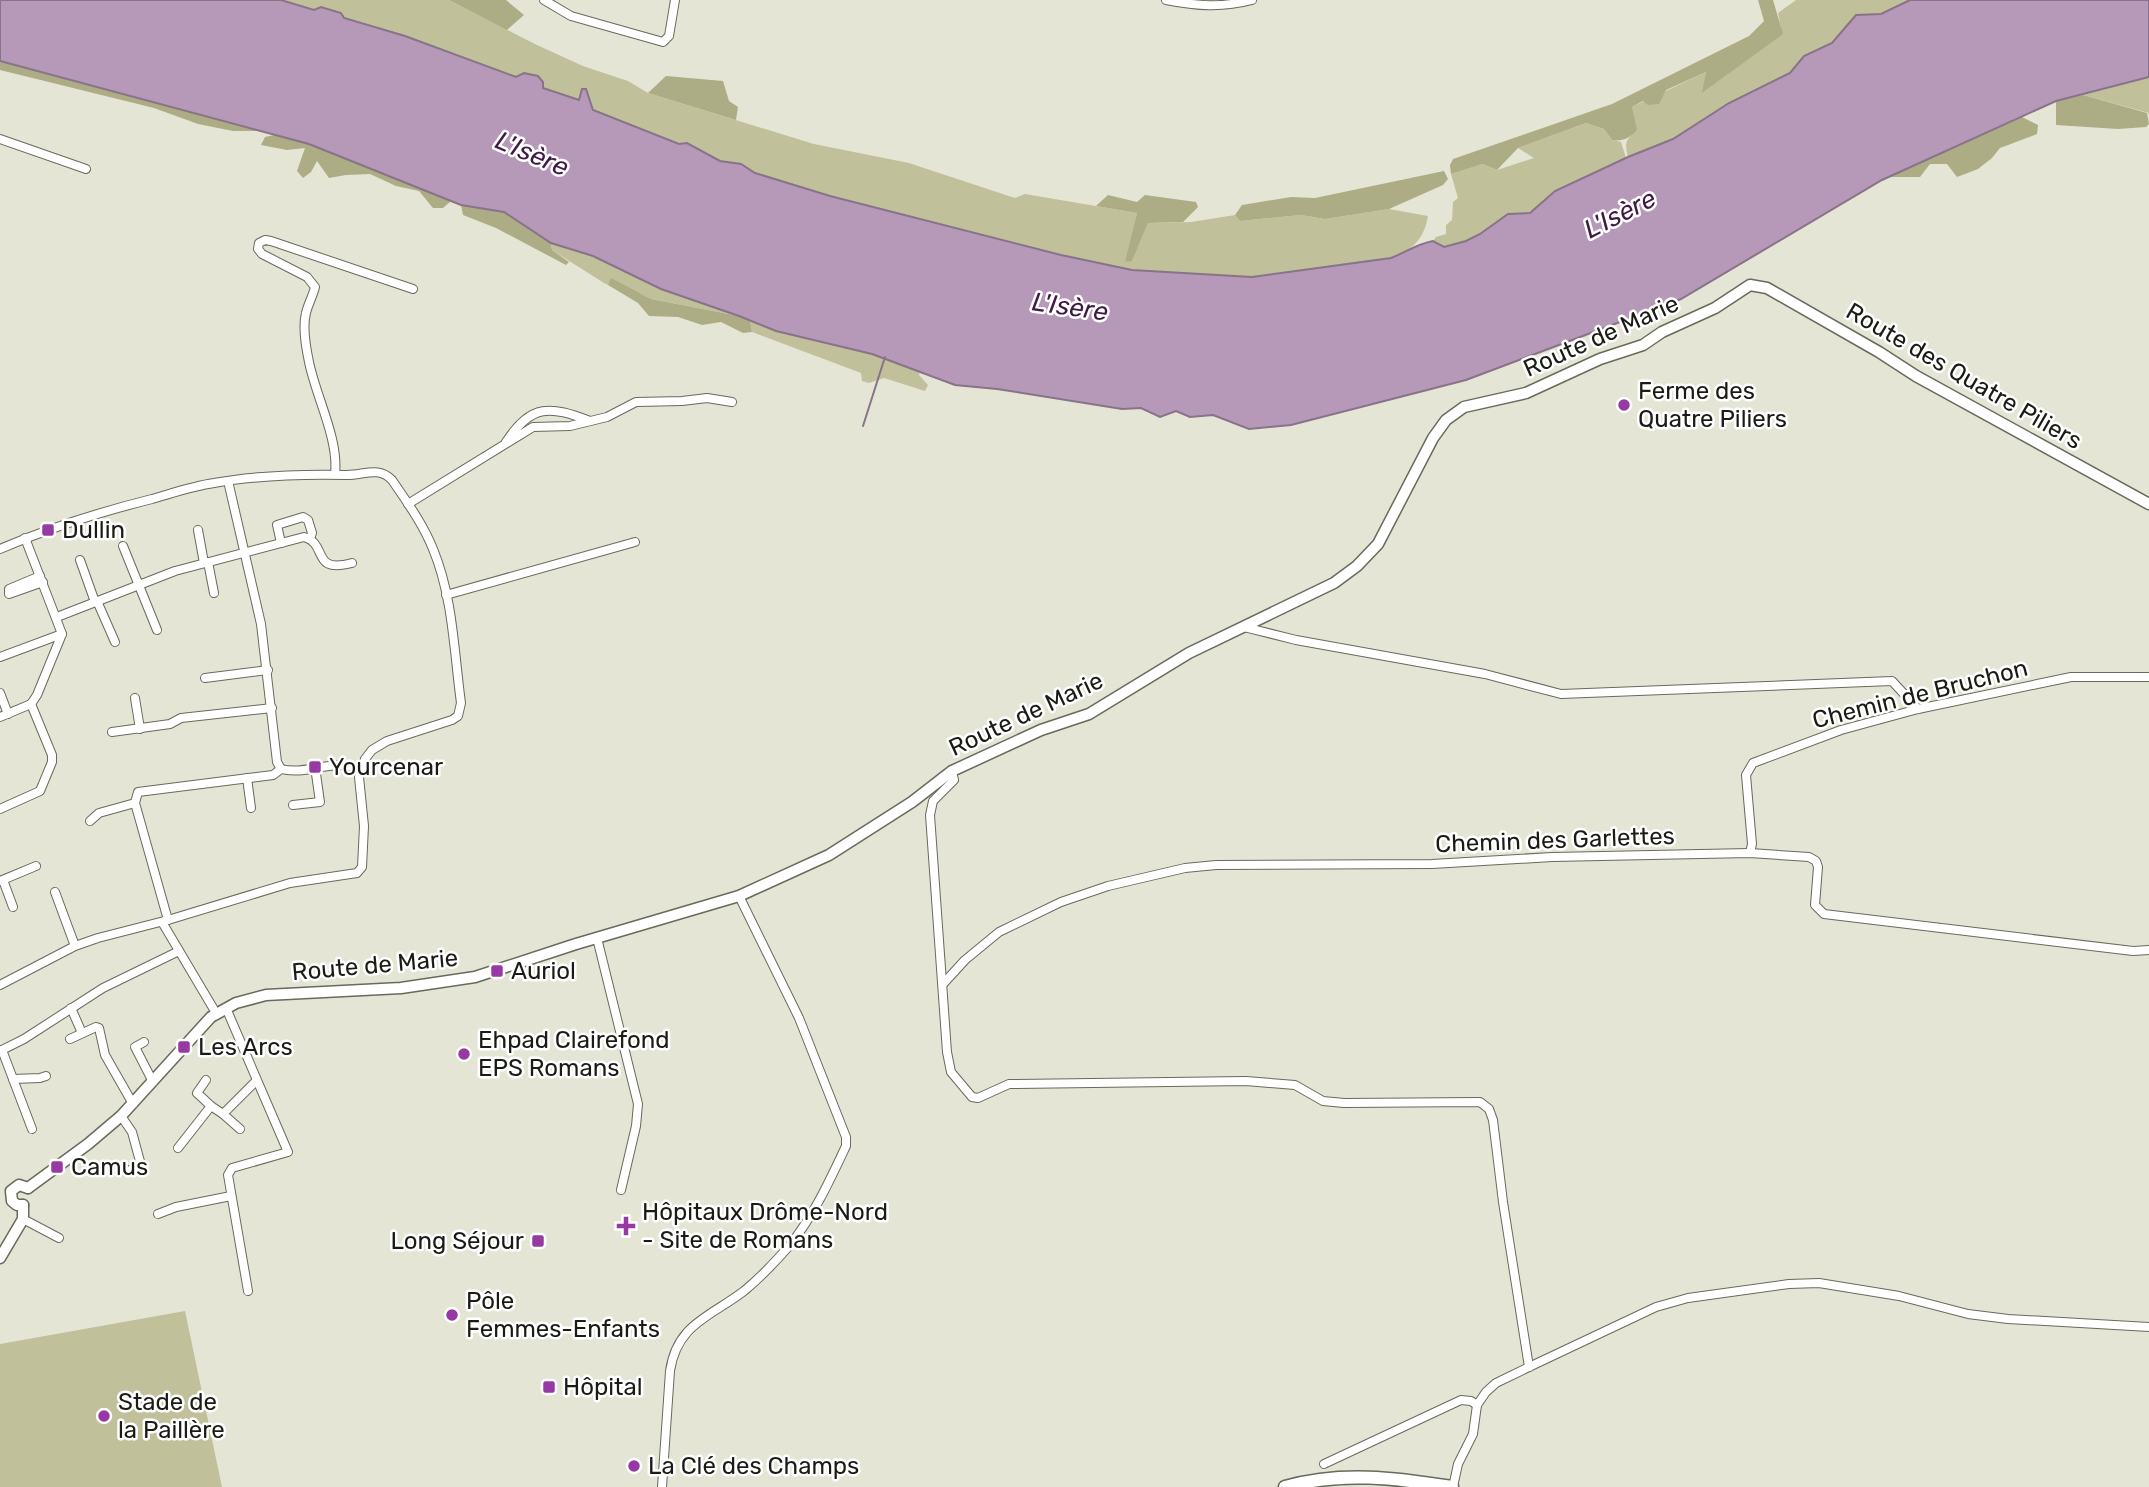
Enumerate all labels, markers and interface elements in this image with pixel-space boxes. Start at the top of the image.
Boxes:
water label: L'Isère [491,125,574,183]
water label: L'Isère [1579,183,1662,245]
water label: L'Isère [1030,286,1111,328]
street label: Route de Marie [1519,289,1683,383]
street label: Route des Quatre Piliers [1841,297,2087,455]
place label: Ferme des Quatre Piliers [1638,377,1787,433]
marker: Ferme des Quatre Piliers [1616,397,1632,413]
place label: Dullin [62,516,125,544]
marker: Dullin [40,522,56,538]
street label: Chemin de Bruchon [1809,654,2031,734]
street label: Route de Marie [945,666,1107,762]
place label: Yourcenar [329,753,443,781]
marker: Yourcenar [307,759,323,775]
street label: Chemin des Garlettes [1435,822,1675,858]
street label: Route de Marie [291,944,459,986]
place label: Auriol [511,957,576,985]
marker: Auriol [489,963,505,979]
place label: Ehpad Clairefond EPS Romans [478,1026,670,1082]
place label: Les Arcs [198,1033,293,1061]
marker: Les Arcs [176,1039,192,1055]
marker: Ehpad Clairefond EPS Romans [456,1046,472,1062]
place label: Camus [71,1153,148,1181]
marker: Camus [49,1159,65,1175]
place label: Hôpitaux Drôme-Nord - Site de Romans [642,1198,888,1254]
marker: Hôpitaux Drôme-Nord - Site de Romans [616,1216,636,1236]
place label: Long Séjour [390,1227,524,1255]
marker: Long Séjour [530,1233,546,1249]
place label: Pôle Femmes-Enfants [466,1287,660,1343]
marker: Pôle Femmes-Enfants [444,1307,460,1323]
place label: Hôpital [563,1373,643,1401]
marker: Hôpital [541,1379,557,1395]
place label: Stade de la Paillère [118,1388,225,1444]
marker: Stade de la Paillère [96,1408,112,1424]
place label: La Clé des Champs [648,1452,859,1480]
marker: La Clé des Champs [626,1458,642,1474]

